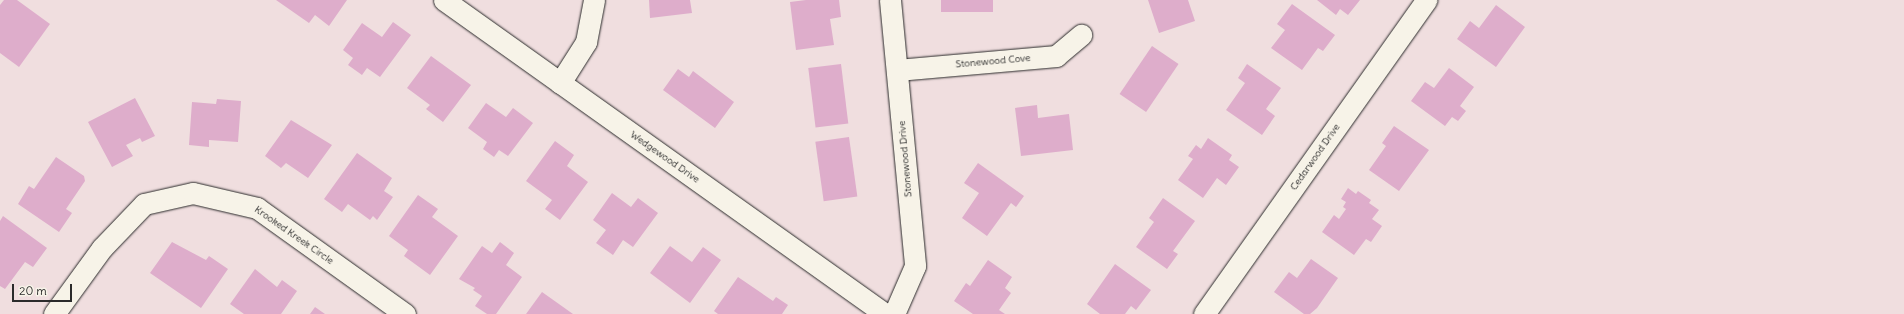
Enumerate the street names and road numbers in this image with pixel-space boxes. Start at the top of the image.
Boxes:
street label: Stonewood Cove [955,52,1031,70]
street label: Stonewood Drive [896,120,914,198]
street label: Cedarwood Drive [1288,121,1342,193]
street label: Wedgewood Drive [628,129,702,185]
street label: Krooked Kreek Circle [252,203,336,267]

